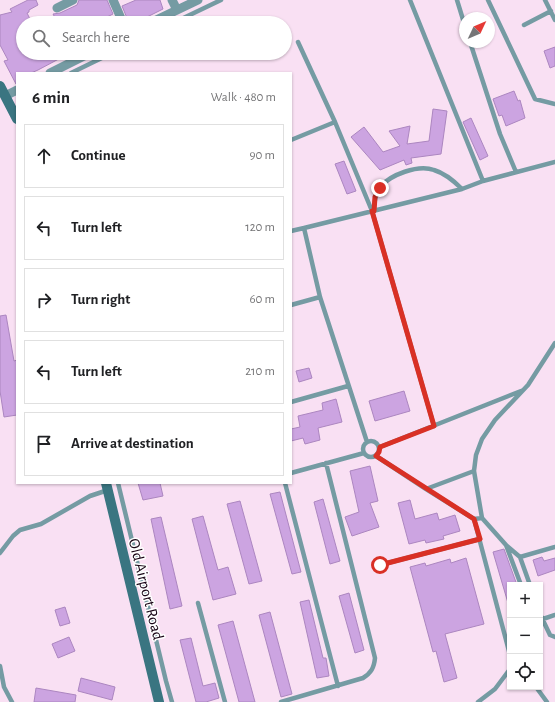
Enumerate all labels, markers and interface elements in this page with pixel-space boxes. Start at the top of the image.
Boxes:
north arrow [459,12,495,48]
search box [16,16,292,60]
icon: search [30,27,52,49]
text: Search here [62,30,130,45]
text: 6 min [32,89,70,106]
text: Walk · 480 m [211,91,276,104]
icon: ahead [33,145,55,167]
text: Continue [71,148,126,163]
text: 90 m [249,149,275,162]
route end [371,179,389,197]
icon: left [33,217,55,239]
text: Turn left [71,220,122,235]
text: 120 m [245,221,275,234]
icon: right [33,289,55,311]
text: Turn right [71,292,130,307]
text: 60 m [249,293,275,306]
icon: left [33,361,55,383]
text: Turn left [71,364,122,379]
text: 210 m [245,365,275,378]
icon: arrive [33,433,55,455]
text: Arrive at destination [71,436,194,451]
street label: Old Airport Road [126,537,166,642]
route start [371,556,389,574]
map controls [507,582,543,690]
button: + [507,582,543,618]
button: − [507,618,543,654]
button: locate [507,654,543,690]

